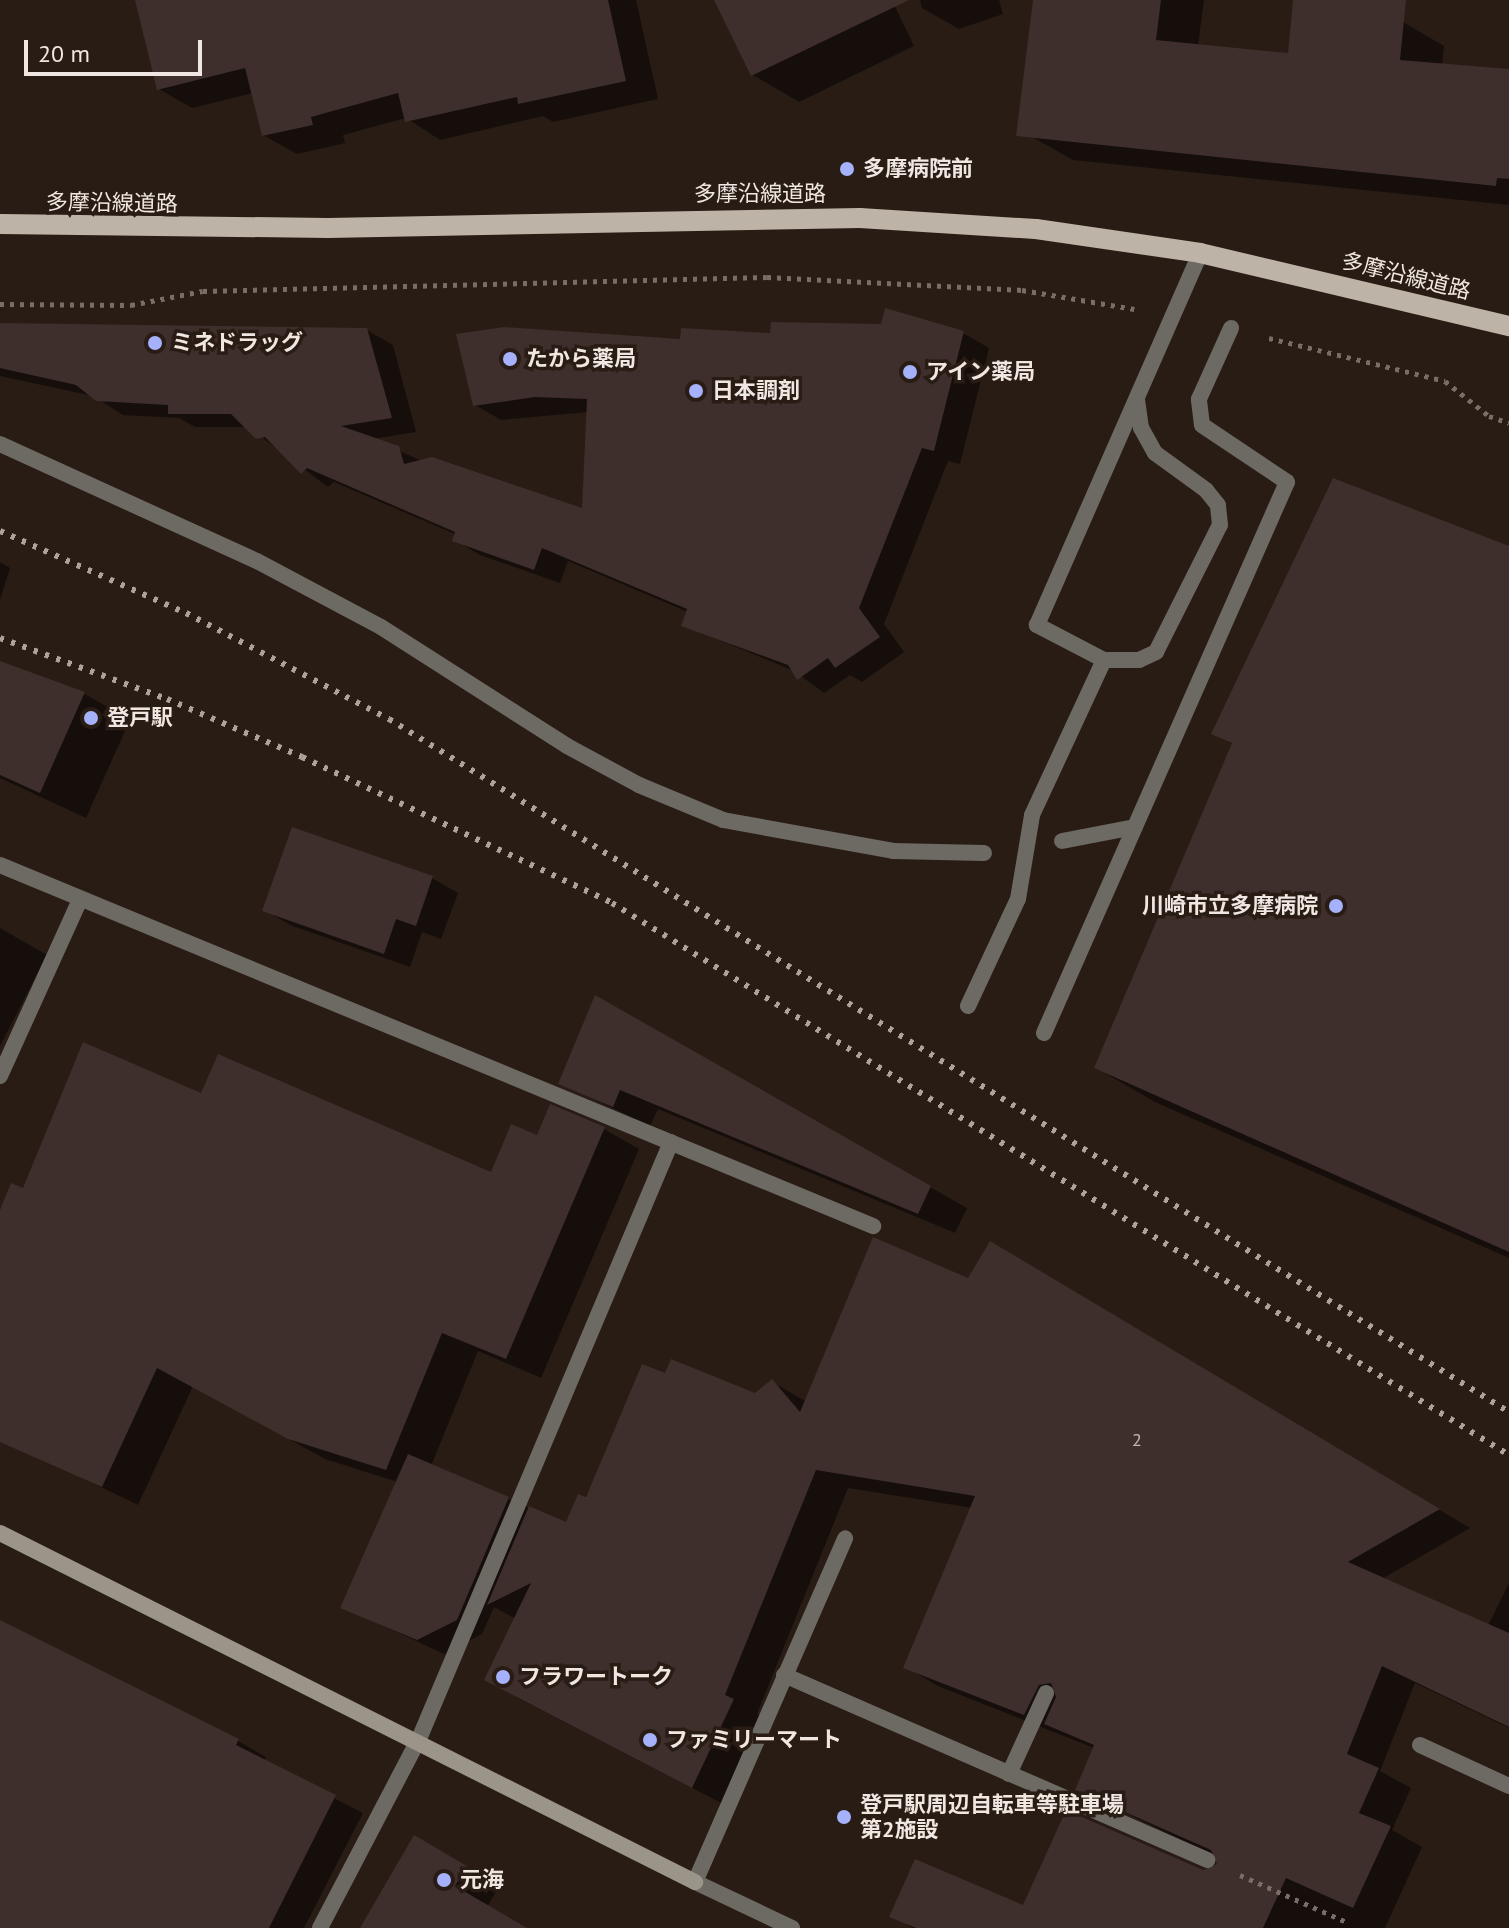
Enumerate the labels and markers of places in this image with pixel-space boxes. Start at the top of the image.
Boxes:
place label: 多摩病院前 [863,156,973,182]
marker: 多摩病院前 [838,160,856,178]
place label: ミネドラッグ [171,330,303,356]
marker: ミネドラッグ [146,334,164,352]
place label: たから薬局 [526,346,636,372]
marker: たから薬局 [501,350,519,368]
place label: アイン薬局 [926,359,1036,385]
marker: アイン薬局 [901,363,919,381]
place label: 日本調剤 [712,378,800,404]
marker: 日本調剤 [687,382,705,400]
place label: 登戸駅 [107,705,173,731]
marker: 登戸駅 [82,709,100,727]
place label: 川崎市立多摩病院 [1142,893,1318,919]
marker: 川崎市立多摩病院 [1325,895,1347,917]
place label: フラワートーク [519,1664,673,1690]
marker: フラワートーク [494,1668,512,1686]
place label: ファミリーマート [666,1727,842,1753]
marker: ファミリーマート [641,1731,659,1749]
place label: 登戸駅周辺自転車等駐車場 第2施設 [860,1791,1124,1842]
marker: 登戸駅周辺自転車等駐車場 第2施設 [835,1808,853,1826]
place label: 元海 [460,1867,504,1893]
marker: 元海 [435,1871,453,1889]

